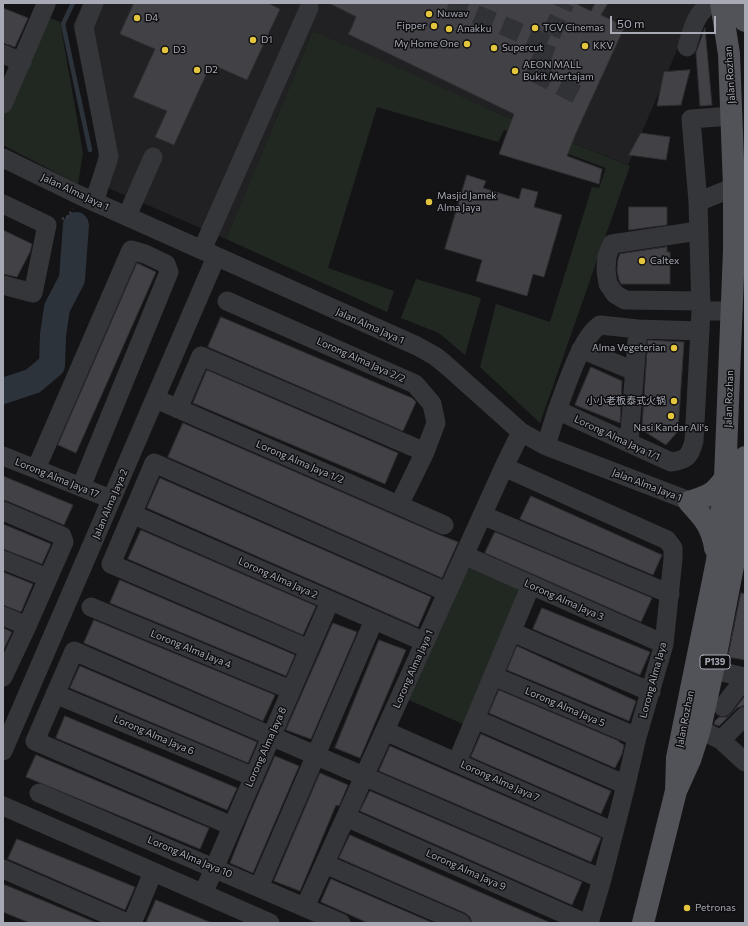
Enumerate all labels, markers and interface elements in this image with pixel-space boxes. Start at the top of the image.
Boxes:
place label: Nuwav [437,8,468,20]
scale bar [612,8,718,34]
marker: Nuwav [424,9,434,19]
place label: D4 [145,12,158,24]
marker: D4 [132,13,142,23]
text: 50 m [617,16,645,30]
place label: Fipper [397,20,426,32]
marker: Fipper [429,21,439,31]
place label: TGV Cinemas [543,22,604,34]
place label: Anakku [457,23,491,35]
marker: TGV Cinemas [530,23,540,33]
marker: Anakku [444,24,454,34]
place label: D1 [261,34,273,46]
marker: D1 [248,35,258,45]
place label: My Home One [394,38,459,50]
marker: My Home One [462,39,472,49]
place label: KKV [593,40,613,52]
marker: KKV [580,41,590,51]
place label: Supercut [502,42,543,54]
marker: Supercut [489,43,499,53]
place label: D3 [173,44,186,56]
marker: D3 [160,45,170,55]
street label: Jalan Rozhan [722,46,738,104]
place label: AEON MALL Bukit Mertajam [523,59,594,82]
place label: D2 [205,64,218,76]
marker: D2 [192,65,202,75]
marker: AEON MALL Bukit Mertajam [510,66,520,76]
street label: Jalan Alma Jaya 1 [39,171,111,213]
place label: Masjid Jamek Alma Jaya [437,190,497,214]
marker: Masjid Jamek Alma Jaya [424,197,434,207]
place label: Caltex [650,255,679,267]
marker: Caltex [637,256,647,266]
street label: Jalan Alma Jaya 1 [334,306,406,346]
street label: Lorong Alma Jaya 2/2 [315,335,407,385]
place label: Alma Vegeterian [592,342,666,354]
marker: Alma Vegeterian [669,343,679,353]
street label: Jalan Rozhan [722,370,736,428]
place label: 小小老板泰式火锅 [586,395,666,407]
marker: 小小老板泰式火锅 [669,396,679,406]
marker: Nasi Kandar Ali's [666,411,676,421]
street label: Lorong Alma Jaya 1/1 [572,413,662,463]
place label: Nasi Kandar Ali's [634,422,708,434]
street label: Lorong Alma Jaya 1/2 [254,438,346,486]
street label: Lorong Alma Jaya 17 [13,456,101,500]
street label: Jalan Alma Jaya 1 [611,466,683,504]
street label: Jalan Alma Jaya 2 [90,467,130,541]
street label: Lorong Alma Jaya 2 [236,555,320,601]
street label: Lorong Alma Jaya 3 [522,577,606,623]
street label: Lorong Alma Jaya 4 [149,627,233,671]
street label: Lorong Alma Jaya 1 [390,628,436,710]
street label: Lorong Alma Jaya [637,641,669,719]
road number: P139 [700,655,730,669]
street label: Lorong Alma Jaya 5 [523,685,607,729]
street label: Jalan Rozhan [674,690,696,748]
street label: Lorong Alma Jaya 8 [243,705,289,789]
street label: Lorong Alma Jaya 6 [112,713,196,757]
street label: Lorong Alma Jaya 7 [459,758,541,804]
street label: Lorong Alma Jaya 10 [146,834,234,880]
street label: Lorong Alma Jaya 9 [424,847,508,893]
place label: Petronas [695,902,736,914]
marker: Petronas [682,903,692,913]

